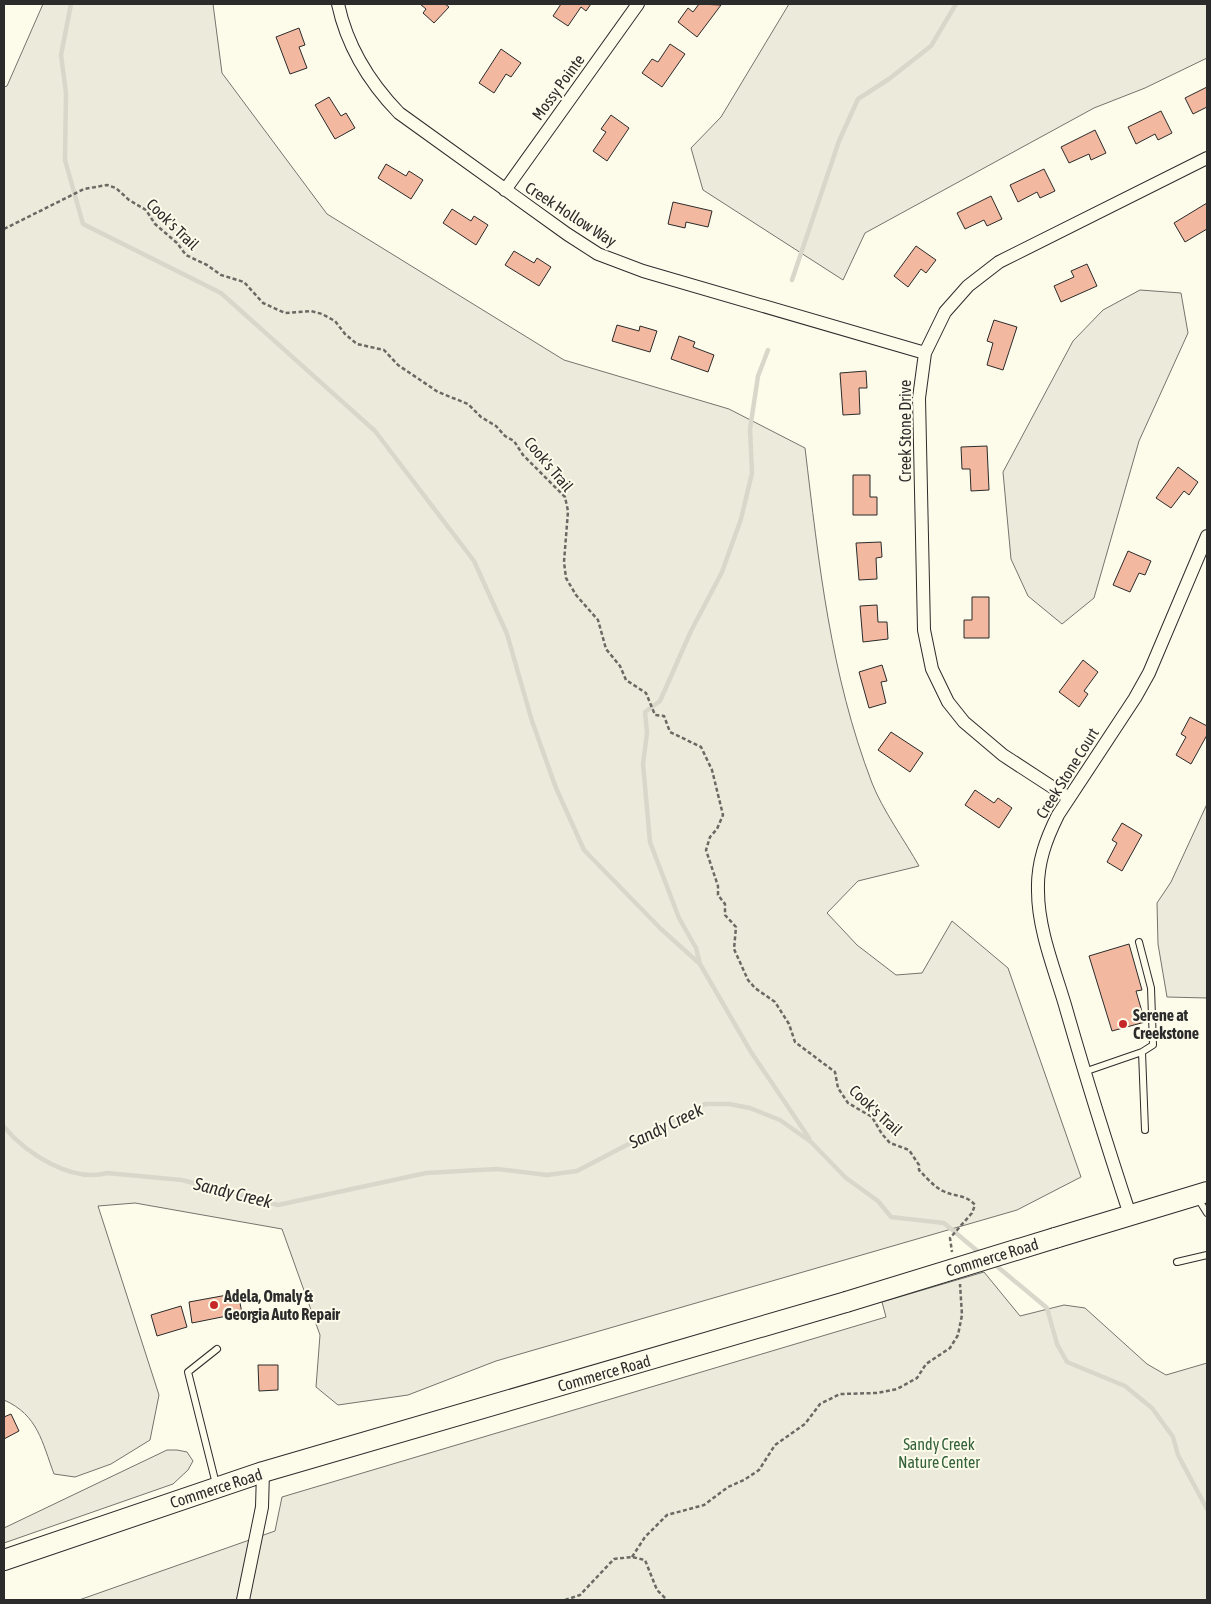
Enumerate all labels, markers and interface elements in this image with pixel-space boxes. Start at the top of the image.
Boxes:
street label: Mossy Pointe [528,51,589,124]
street label: Creek Hollow Way [522,178,620,251]
street label: Cook's Trail [143,195,203,254]
street label: Creek Stone Drive [896,380,914,482]
street label: Cook's Trail [521,433,577,495]
street label: Creek Stone Court [1032,724,1102,821]
place label: Serene at Creekstone [1133,1006,1199,1042]
marker: Serene at Creekstone [1117,1018,1129,1030]
street label: Cook's Trail [846,1081,907,1139]
water label: Sandy Creek [624,1098,707,1153]
water label: Sandy Creek [191,1172,275,1213]
street label: Commerce Road [944,1234,1040,1280]
place label: Adela, Omaly & Georgia Auto Repair [223,1287,340,1323]
marker: Adela, Omaly & Georgia Auto Repair [208,1299,220,1311]
street label: Commerce Road [556,1351,652,1395]
park label: Sandy Creek Nature Center [898,1435,980,1471]
street label: Commerce Road [168,1465,264,1511]

